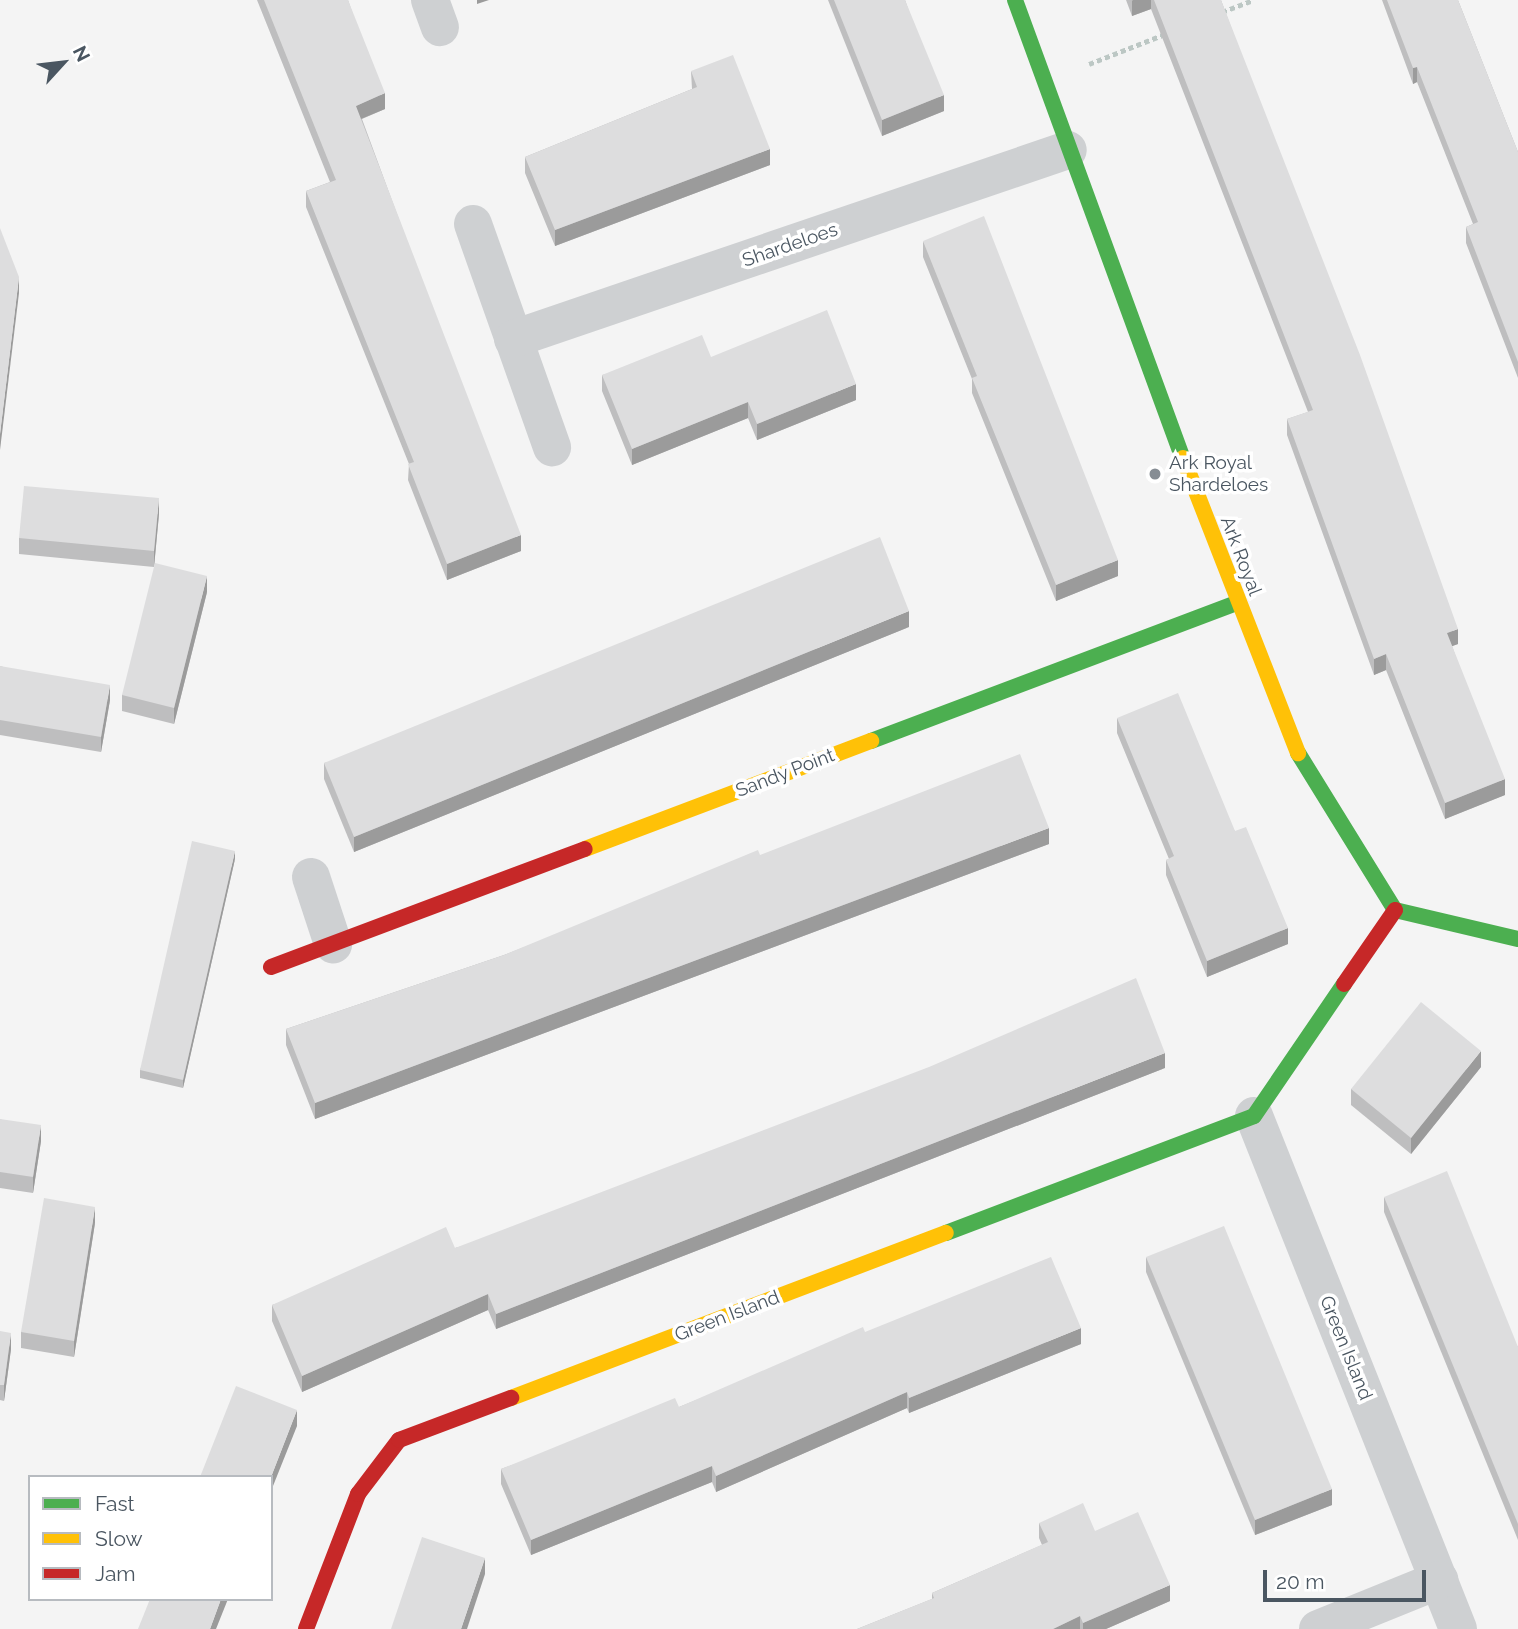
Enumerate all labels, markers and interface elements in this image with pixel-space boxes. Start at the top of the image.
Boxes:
north arrow [28,28,98,98]
text: N [69,42,95,65]
street label: Shardeloes [739,218,841,272]
place label: Ark Royal Shardeloes [1169,452,1268,496]
marker: Ark Royal Shardeloes [1147,466,1163,482]
street label: Ark Royal [1215,513,1267,599]
street label: Sandy Point [732,744,838,802]
street label: Green Island [671,1286,783,1346]
street label: Green Island [1315,1293,1377,1403]
legend [28,1475,273,1601]
text: Fast [95,1491,135,1516]
text: Slow [95,1526,143,1551]
scale bar [1266,1556,1429,1600]
text: Jam [95,1561,136,1586]
text: 20 m [1276,1569,1324,1594]

